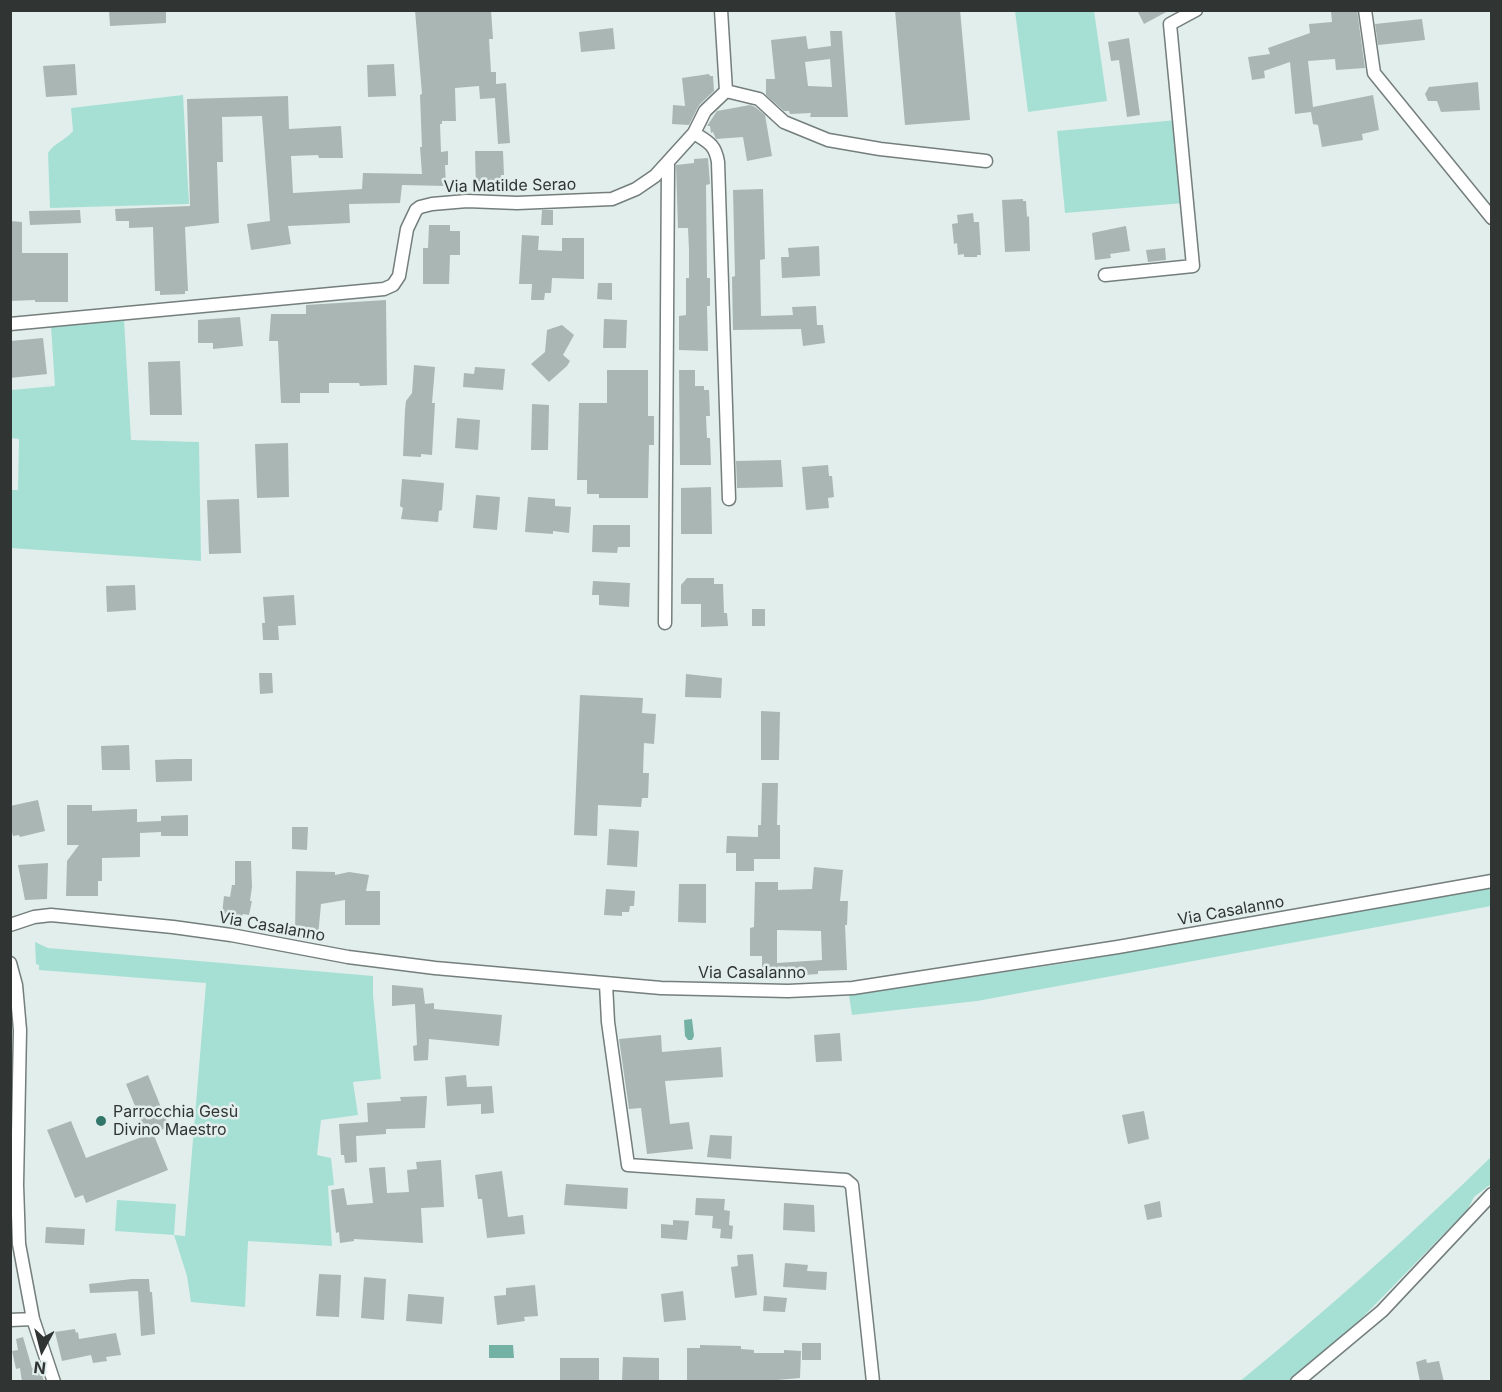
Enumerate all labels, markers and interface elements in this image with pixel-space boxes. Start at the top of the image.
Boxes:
street label: Via Matilde Serao [444,175,576,197]
street label: Via Casalanno [1176,892,1286,930]
street label: Via Casalanno [217,908,327,946]
street label: Via Casalanno [698,963,806,983]
place label: Parrocchia Gesù Divino Maestro [113,1102,238,1140]
marker: Parrocchia Gesù Divino Maestro [94,1114,108,1128]
north arrow [12,1320,72,1380]
text: N [33,1357,47,1379]

